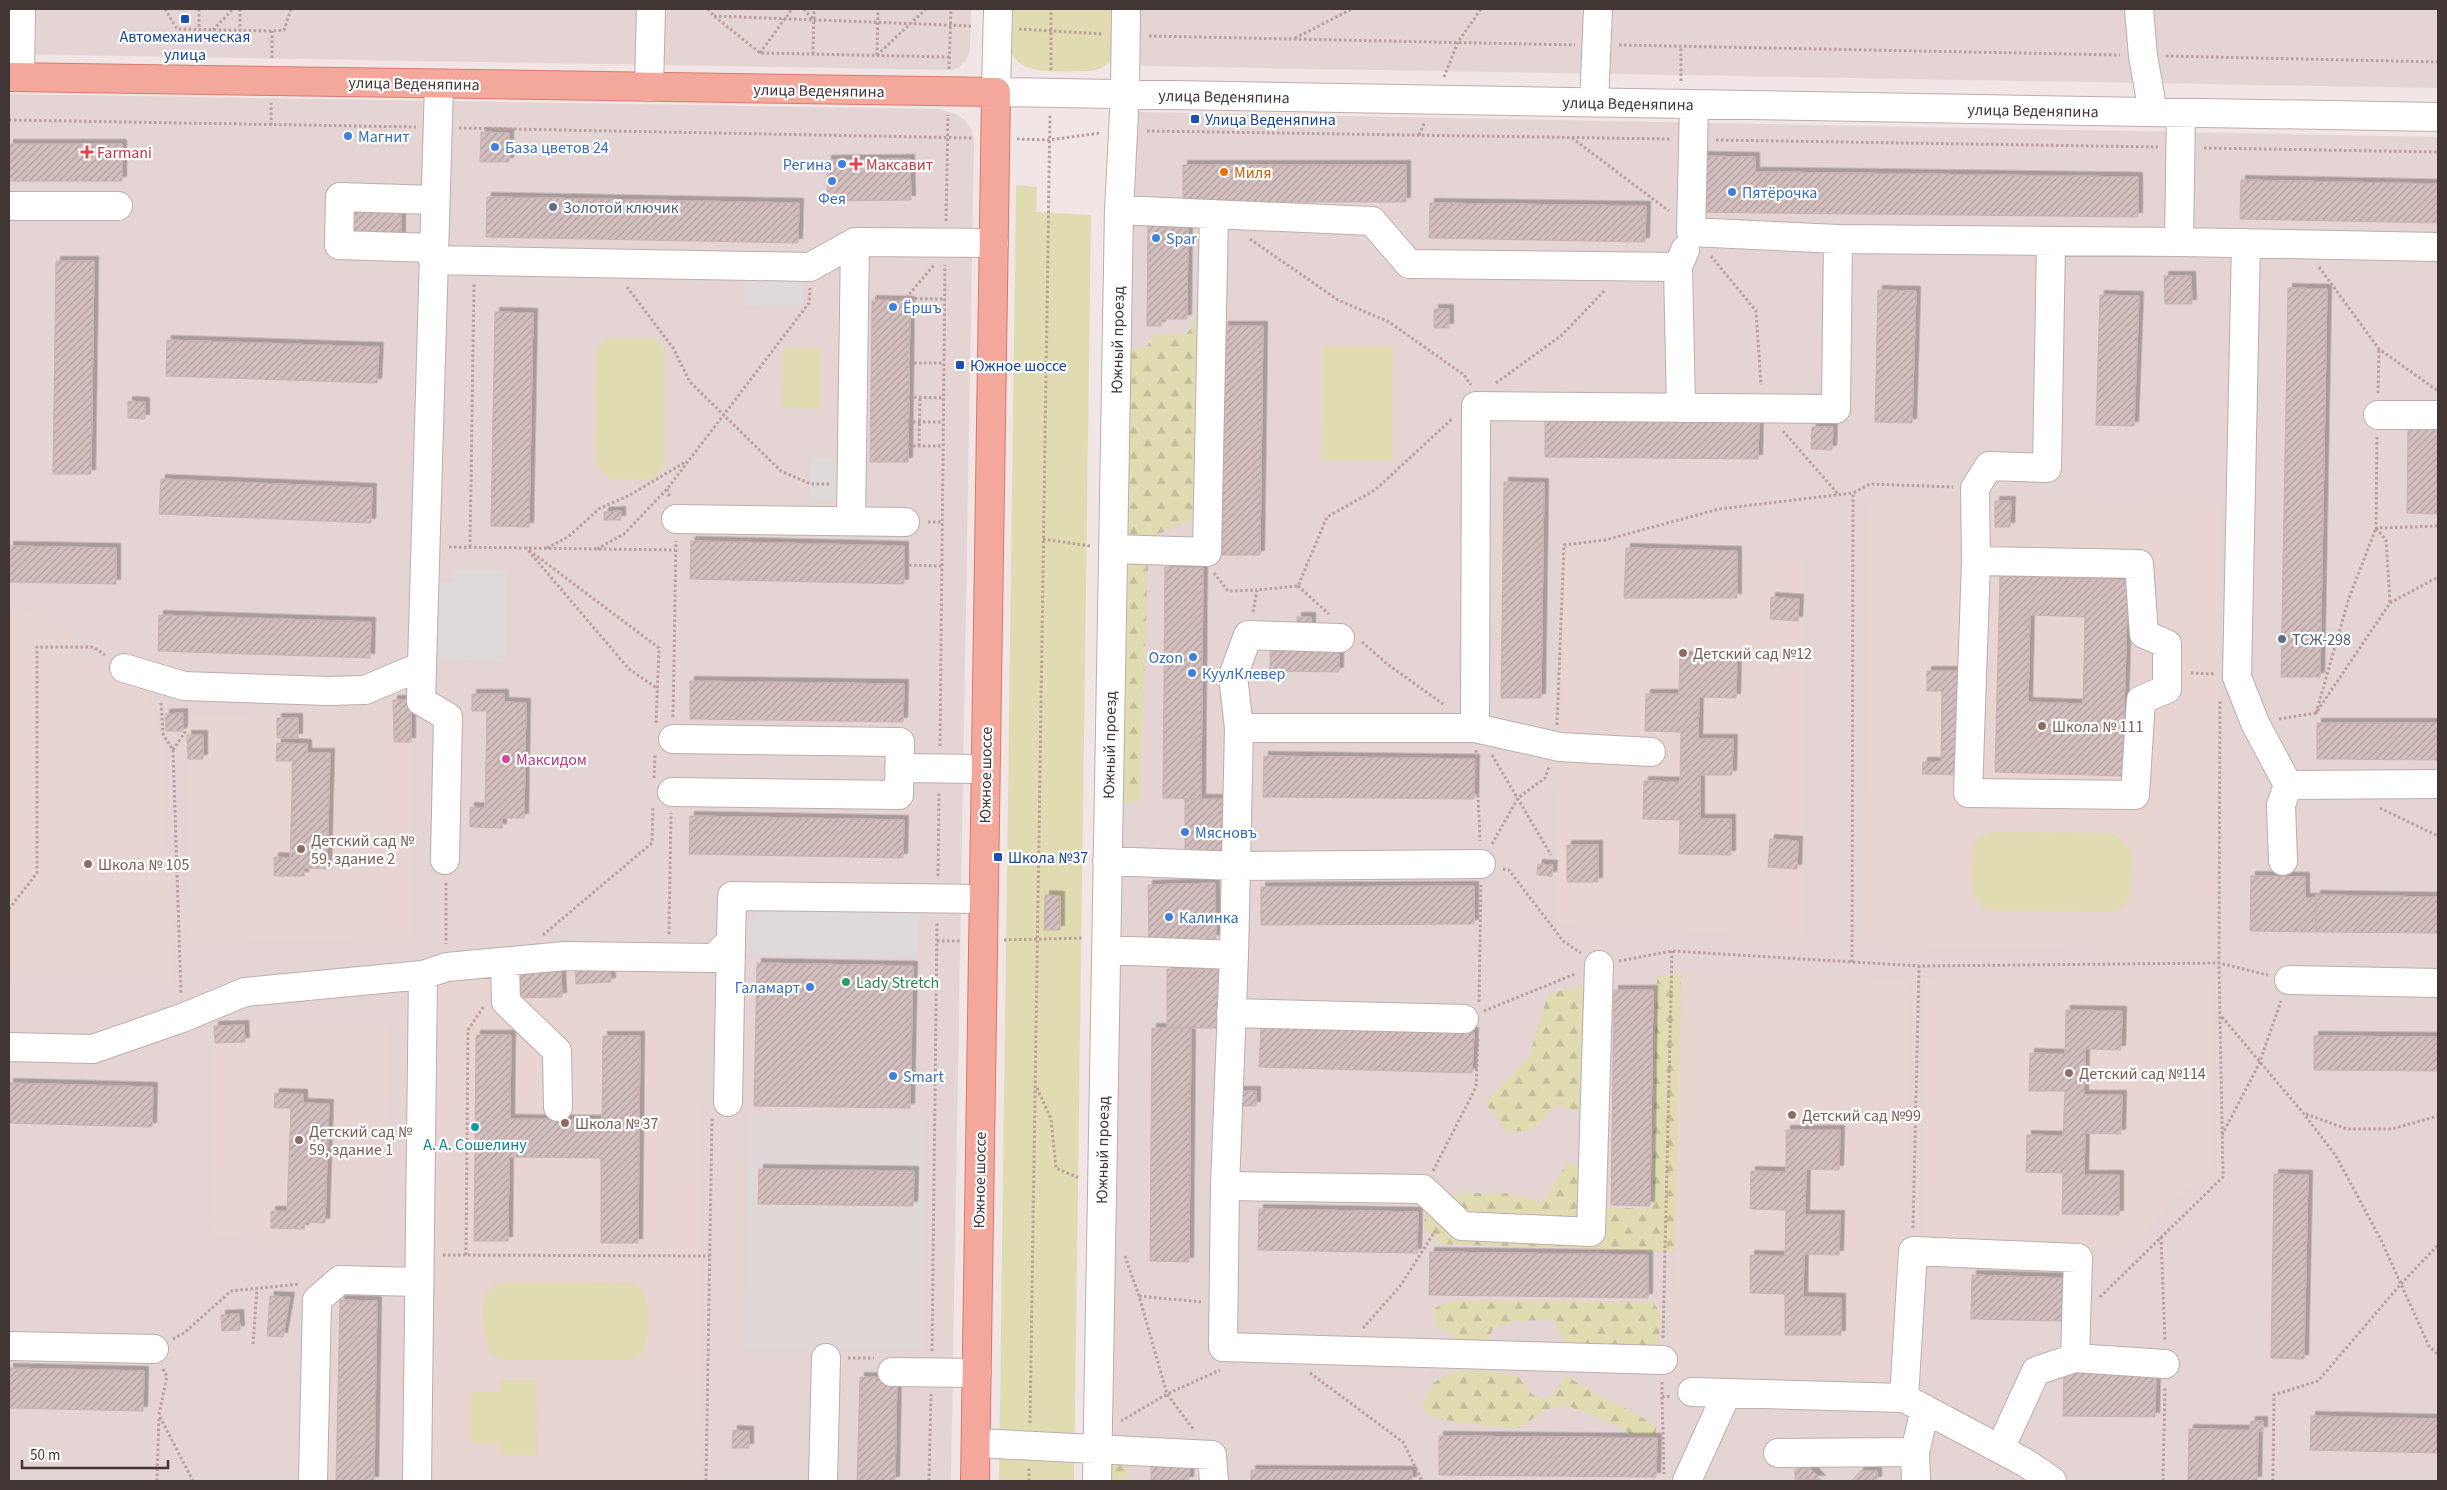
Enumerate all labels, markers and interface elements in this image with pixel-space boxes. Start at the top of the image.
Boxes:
marker: Автомеханическая улица [179,13,191,25]
place label: Автомеханическая улица [120,26,250,66]
street label: улица Веденяпина [348,72,480,96]
street label: улица Веденяпина [753,79,885,103]
street label: улица Веденяпина [1158,85,1290,109]
street label: улица Веденяпина [1562,92,1694,116]
street label: улица Веденяпина [1967,99,2099,123]
place label: Улица Веденяпина [1205,109,1336,131]
marker: Улица Веденяпина [1189,113,1201,125]
place label: Магнит [358,126,410,148]
marker: Магнит [342,130,354,142]
place label: База цветов 24 [505,137,609,159]
marker: База цветов 24 [489,141,501,153]
place label: Farmani [97,142,152,164]
marker: Farmani [81,146,93,158]
place label: Регина [783,154,832,176]
place label: Максавит [866,154,933,176]
marker: Регина [836,158,848,170]
marker: Максавит [850,158,862,170]
place label: Миля [1234,162,1271,184]
marker: Миля [1218,166,1230,178]
marker: Фея [826,175,838,187]
place label: Пятёрочка [1742,182,1817,204]
marker: Пятёрочка [1726,186,1738,198]
place label: Фея [818,188,846,210]
place label: Золотой ключик [563,197,679,219]
marker: Золотой ключик [547,201,559,213]
place label: Spar [1166,228,1197,250]
marker: Spar [1150,232,1162,244]
street label: Южный проезд [1106,286,1130,394]
place label: Ёршъ [903,297,942,319]
marker: Ёршъ [887,301,899,313]
place label: Южное шоссе [970,355,1067,377]
marker: Южное шоссе [954,359,966,371]
place label: ТСЖ-298 [2292,629,2351,651]
marker: ТСЖ-298 [2276,633,2288,645]
place label: Детский сад №12 [1693,643,1812,665]
place label: Ozon [1148,647,1183,669]
marker: Детский сад №12 [1677,647,1689,659]
marker: Ozon [1187,651,1199,663]
place label: КуулКлевер [1202,663,1285,685]
marker: КуулКлевер [1186,667,1198,679]
street label: Южный проезд [1098,691,1122,799]
place label: Школа № 111 [2052,716,2143,738]
marker: Школа № 111 [2036,720,2048,732]
street label: Южное шоссе [974,726,998,824]
place label: Максидом [516,749,587,771]
marker: Максидом [500,753,512,765]
place label: Мясновъ [1195,822,1257,844]
marker: Мясновъ [1179,826,1191,838]
place label: Детский сад № 59, здание 2 [311,830,415,870]
marker: Детский сад № 59, здание 2 [295,843,307,855]
place label: Школа №37 [1008,847,1088,869]
marker: Школа №37 [992,851,1004,863]
place label: Школа № 105 [98,854,189,876]
marker: Школа № 105 [82,858,94,870]
place label: Калинка [1179,907,1239,929]
marker: Калинка [1163,911,1175,923]
place label: Lady Stretch [856,972,939,994]
marker: Lady Stretch [840,976,852,988]
place label: Галамарт [735,977,800,999]
marker: Галамарт [804,981,816,993]
place label: Детский сад №114 [2079,1063,2206,1085]
place label: Smart [903,1066,944,1088]
marker: Детский сад №114 [2063,1067,2075,1079]
marker: Smart [887,1070,899,1082]
street label: Южный проезд [1091,1096,1115,1204]
place label: Детский сад №99 [1802,1105,1921,1127]
marker: Детский сад №99 [1786,1109,1798,1121]
place label: Школа № 37 [575,1113,659,1135]
marker: Школа № 37 [559,1117,571,1129]
place label: Детский сад № 59, здание 1 [309,1121,413,1161]
marker: А. А. Сошелину [469,1121,481,1133]
street label: Южное шоссе [968,1131,992,1229]
marker: Детский сад № 59, здание 1 [293,1134,305,1146]
place label: А. А. Сошелину [423,1134,527,1156]
scale bar [22,1438,169,1470]
text: 50 m [30,1445,60,1466]

